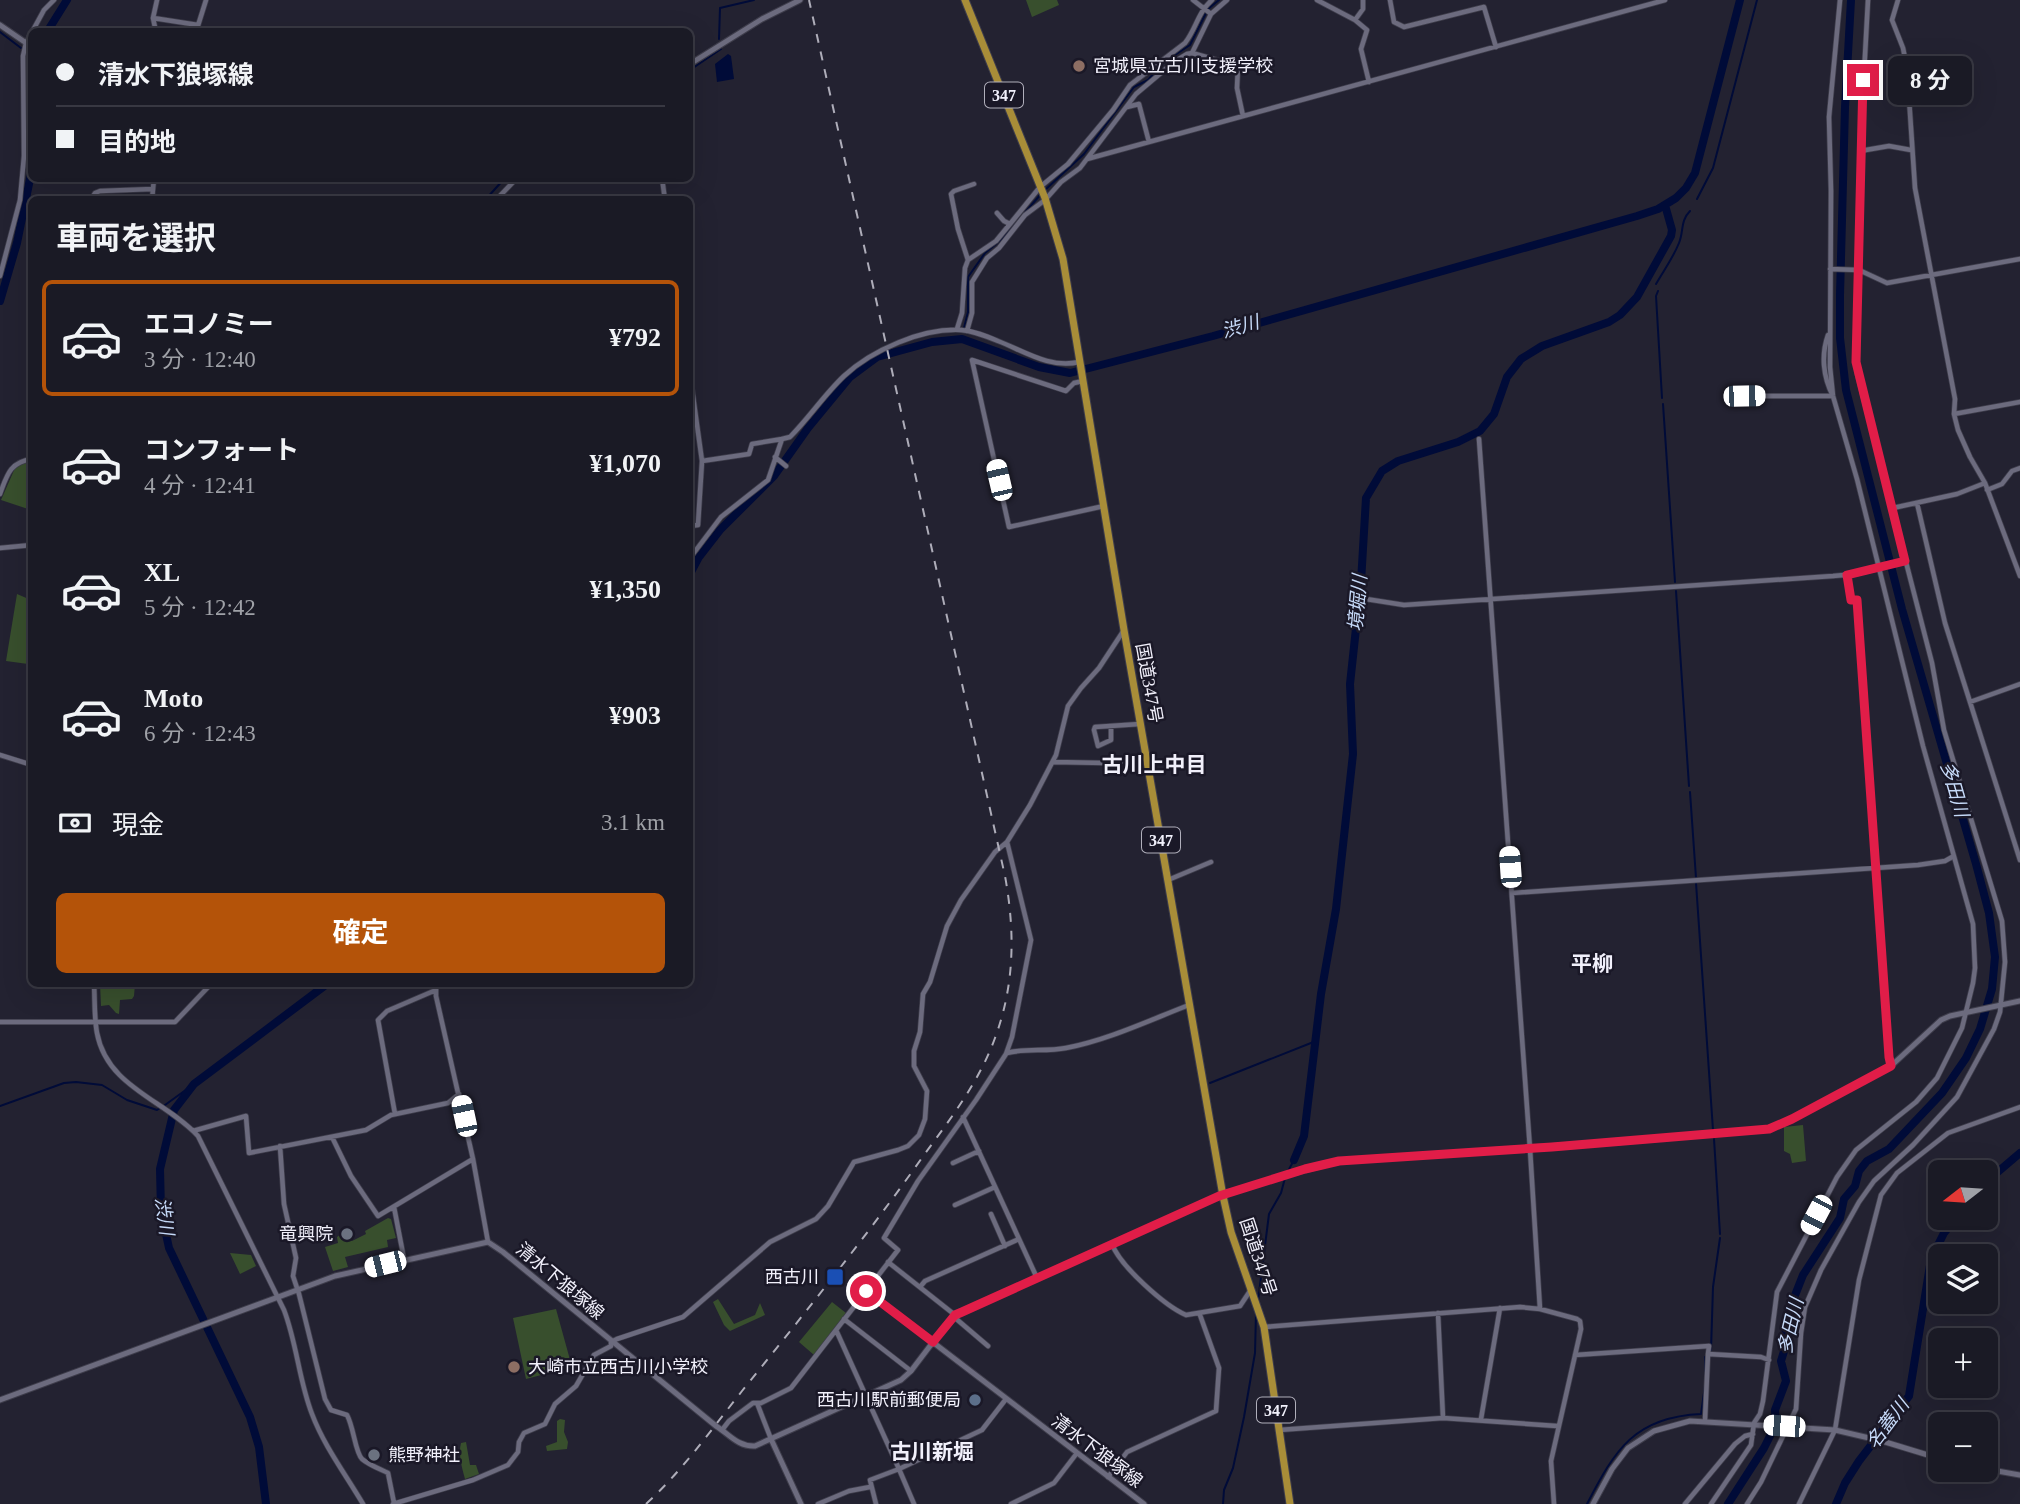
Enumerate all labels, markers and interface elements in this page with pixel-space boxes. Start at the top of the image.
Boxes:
place label: 宮城県立古川支援学校 [1093,56,1273,76]
callout: 8 分 [1888,56,1972,104]
marker: 宮城県立古川支援学校 [1071,58,1087,74]
text: 清水下狼塚線 [98,61,254,90]
route end [1847,64,1879,96]
text: 8 分 [1910,68,1950,93]
road number: 347 [985,82,1023,108]
text: 目的地 [98,128,176,157]
text: 車両を選択 [56,220,216,256]
icon: car [60,307,123,370]
text: エコノミー [144,310,274,339]
water label: 渋川 [1219,311,1263,342]
text: ¥792 [609,323,661,352]
text: 3 分 · 12:40 [144,347,256,372]
car [1723,385,1766,407]
icon: car [60,433,123,496]
text: コンフォート [144,436,299,465]
text: ¥1,070 [590,449,661,478]
car [985,457,1014,503]
text: 4 分 · 12:41 [144,473,256,498]
text: XL [144,558,180,587]
icon: car [60,559,123,622]
water label: 境堀川 [1345,572,1371,632]
text: ¥1,350 [590,575,661,604]
text: 5 分 · 12:42 [144,595,256,620]
street label: 国道347号 [1132,641,1166,725]
text: Moto [144,684,203,713]
icon: car [60,685,123,748]
text: ¥903 [609,701,661,730]
text: 6 分 · 12:43 [144,721,256,746]
district label: 古川上中目 [1102,753,1207,777]
water label: 多田川 [1937,759,1973,821]
icon: cash [56,804,94,842]
text: 3.1 km [601,810,665,835]
text: 現金 [112,811,164,840]
road number: 347 [1142,828,1180,852]
car [1499,845,1522,889]
button: 確定 [56,893,665,973]
district label: 平柳 [1571,952,1613,976]
car [450,1093,479,1139]
north arrow [1928,1160,1998,1230]
map controls [1928,1160,1998,1482]
car [1797,1192,1836,1238]
water label: 渋川 [151,1196,178,1238]
street label: 国道347号 [1236,1215,1280,1299]
place label: 竜興院 [279,1224,333,1244]
marker: 竜興院 [339,1226,355,1242]
street label: 清水下狼塚線 [512,1239,608,1323]
button: layers [1928,1244,1998,1314]
car [363,1249,408,1279]
place label: 西古川 [765,1267,819,1287]
marker: 西古川 [825,1267,845,1287]
route start [850,1275,882,1307]
water label: 多田川 [1774,1294,1808,1356]
button: + [1928,1328,1998,1398]
place label: 大崎市立西古川小学校 [528,1357,708,1377]
marker: 大崎市立西古川小学校 [506,1359,522,1375]
place label: 西古川駅前郵便局 [817,1390,961,1410]
marker: 西古川駅前郵便局 [967,1392,983,1408]
water label: 名蓋川 [1862,1393,1914,1452]
road number: 347 [1257,1398,1295,1422]
street label: 清水下狼塚線 [1048,1411,1146,1491]
button: − [1928,1412,1998,1482]
car [1763,1414,1806,1438]
district label: 古川新堀 [890,1440,974,1464]
place label: 熊野神社 [388,1445,460,1465]
marker: 熊野神社 [366,1447,382,1463]

